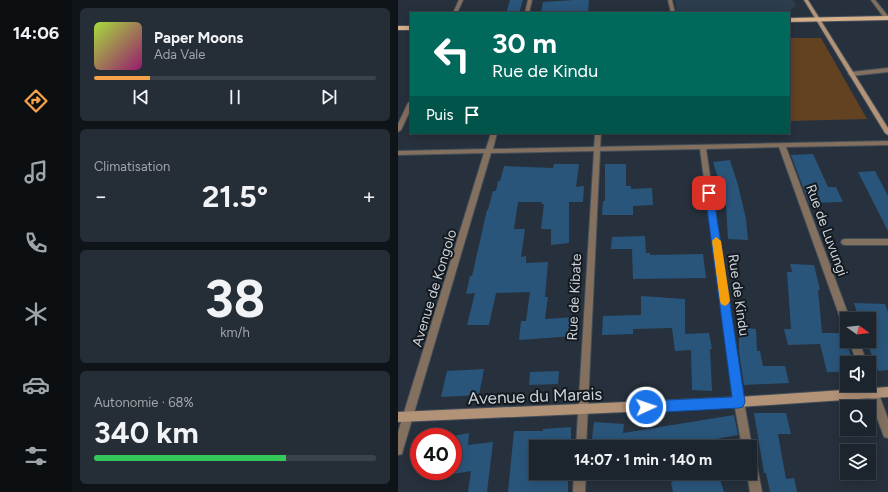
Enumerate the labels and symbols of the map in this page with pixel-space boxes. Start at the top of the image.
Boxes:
pin [692,176,726,210]
street label: Rue de Luvungi [802,182,851,278]
street label: Avenue de Kongolo [409,227,460,349]
street label: Rue de Kibate [564,253,585,341]
street label: Rue de Kindu [724,253,753,337]
north arrow [840,312,876,348]
street label: Avenue du Marais [467,384,603,408]
position arrow [625,386,667,428]
speed limit sign: 40 [410,428,462,480]

